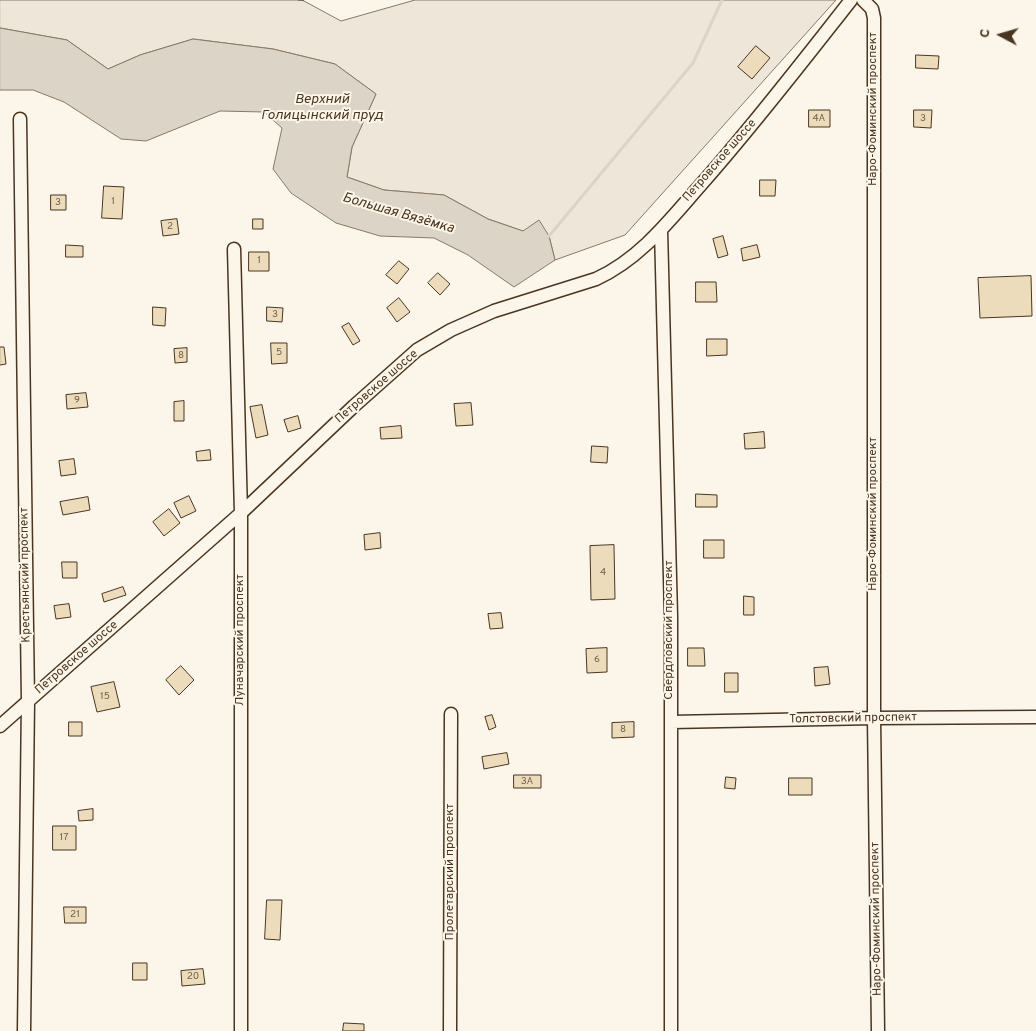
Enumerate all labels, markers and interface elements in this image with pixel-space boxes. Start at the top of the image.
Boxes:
north arrow [976,10,1026,60]
text: С [977,28,995,39]
street label: Наро-Фоминский проспект [867,32,881,186]
water label: Верхний Голицынский пруд [261,92,383,124]
house number: 4А [813,113,825,125]
house number: 3 [920,113,926,125]
street label: Петровское шоссе [680,117,760,205]
water label: Большая Вязёмка [340,190,456,238]
house number: 1 [111,196,115,208]
house number: 3 [55,197,61,209]
house number: 2 [167,221,173,233]
house number: 1 [257,255,261,267]
house number: 3 [272,309,278,321]
house number: 5 [276,347,282,359]
street label: Петровское шоссе [333,347,421,427]
house number: 8 [178,350,184,362]
house number: 9 [74,395,80,407]
street label: Наро-Фоминский проспект [867,437,881,591]
street label: Крестьянский проспект [18,507,34,643]
street label: Свердловский проспект [663,560,677,700]
house number: 4 [600,567,606,579]
street label: Луначарский проспект [234,574,248,706]
street label: Петровское шоссе [33,618,121,698]
house number: 6 [594,654,600,666]
house number: 15 [100,691,110,703]
street label: Толстовский проспект [789,711,917,727]
house number: 8 [620,724,626,736]
house number: 3А [521,776,533,788]
street label: Пролетарский проспект [444,804,458,940]
house number: 17 [60,832,68,844]
street label: Наро-Фоминский проспект [868,842,886,996]
house number: 21 [70,909,80,921]
house number: 20 [187,971,199,983]

